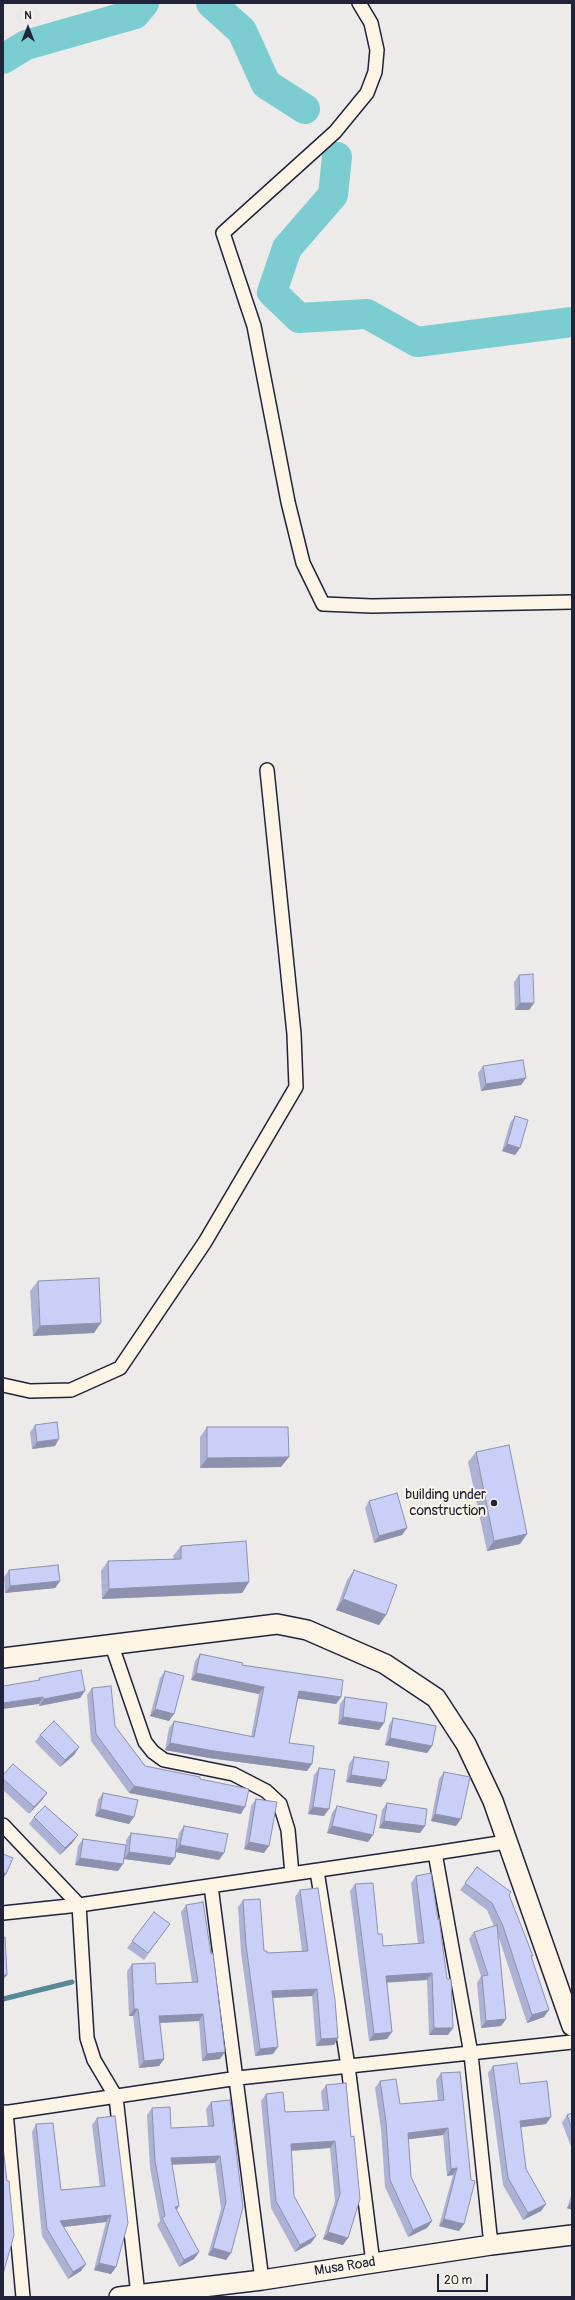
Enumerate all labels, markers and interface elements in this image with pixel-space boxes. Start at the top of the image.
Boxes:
north arrow [8,8,48,48]
text: N [24,9,32,22]
place label: building under construction [405,1487,486,1520]
marker: building under construction [489,1498,499,1508]
street label: Musa Road [313,2254,377,2280]
scale bar [439,2266,490,2292]
text: 20 m [444,2273,472,2288]

